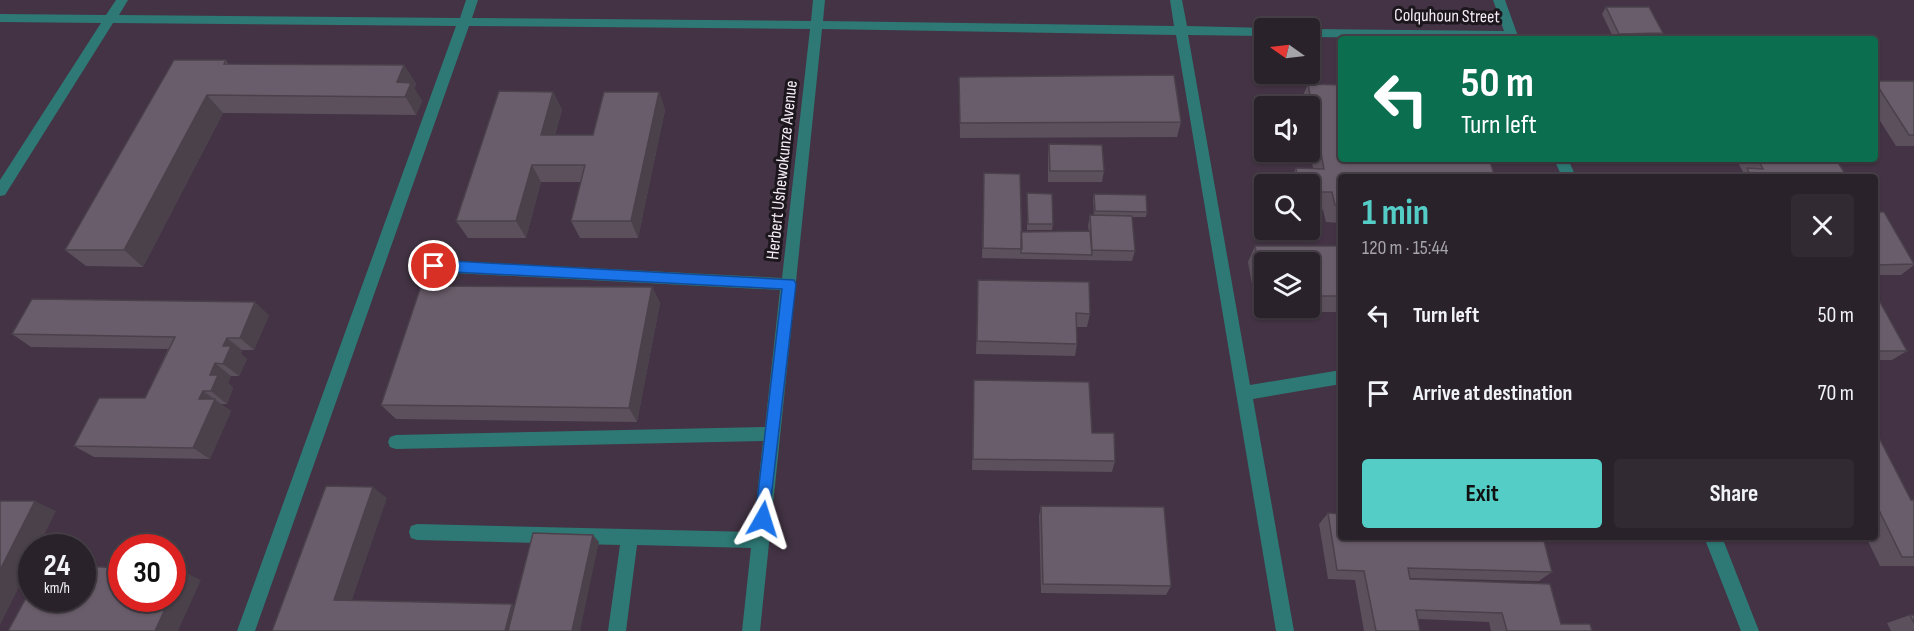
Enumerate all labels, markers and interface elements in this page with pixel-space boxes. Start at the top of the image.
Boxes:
street label: Colquhoun Street [1394,5,1500,27]
north arrow [1254,18,1320,84]
map controls [1254,18,1320,318]
text: 50 m [1461,58,1534,109]
icon: left [1362,60,1440,138]
street label: Herbert Ushewokunze Avenue [762,79,802,261]
button: sound [1254,96,1320,162]
text: Turn left [1461,109,1537,141]
button: search [1254,174,1320,240]
text: 1 min [1362,192,1429,235]
button: close [1791,194,1854,257]
text: 120 m · 15:44 [1362,236,1448,260]
pin [408,240,459,291]
icon: arrive [417,249,450,282]
button: layers [1254,252,1320,318]
icon: left [1362,299,1395,332]
text: Turn left [1413,302,1479,329]
text: 50 m [1818,302,1854,329]
icon: arrive [1362,377,1395,410]
text: Arrive at destination [1413,380,1572,407]
text: 70 m [1818,380,1854,407]
button: Exit [1362,459,1602,528]
button: Share [1614,459,1854,528]
position arrow [731,487,795,551]
speed limit sign: 30 [108,534,186,612]
text: 24 [44,548,70,584]
text: km/h [44,579,70,598]

